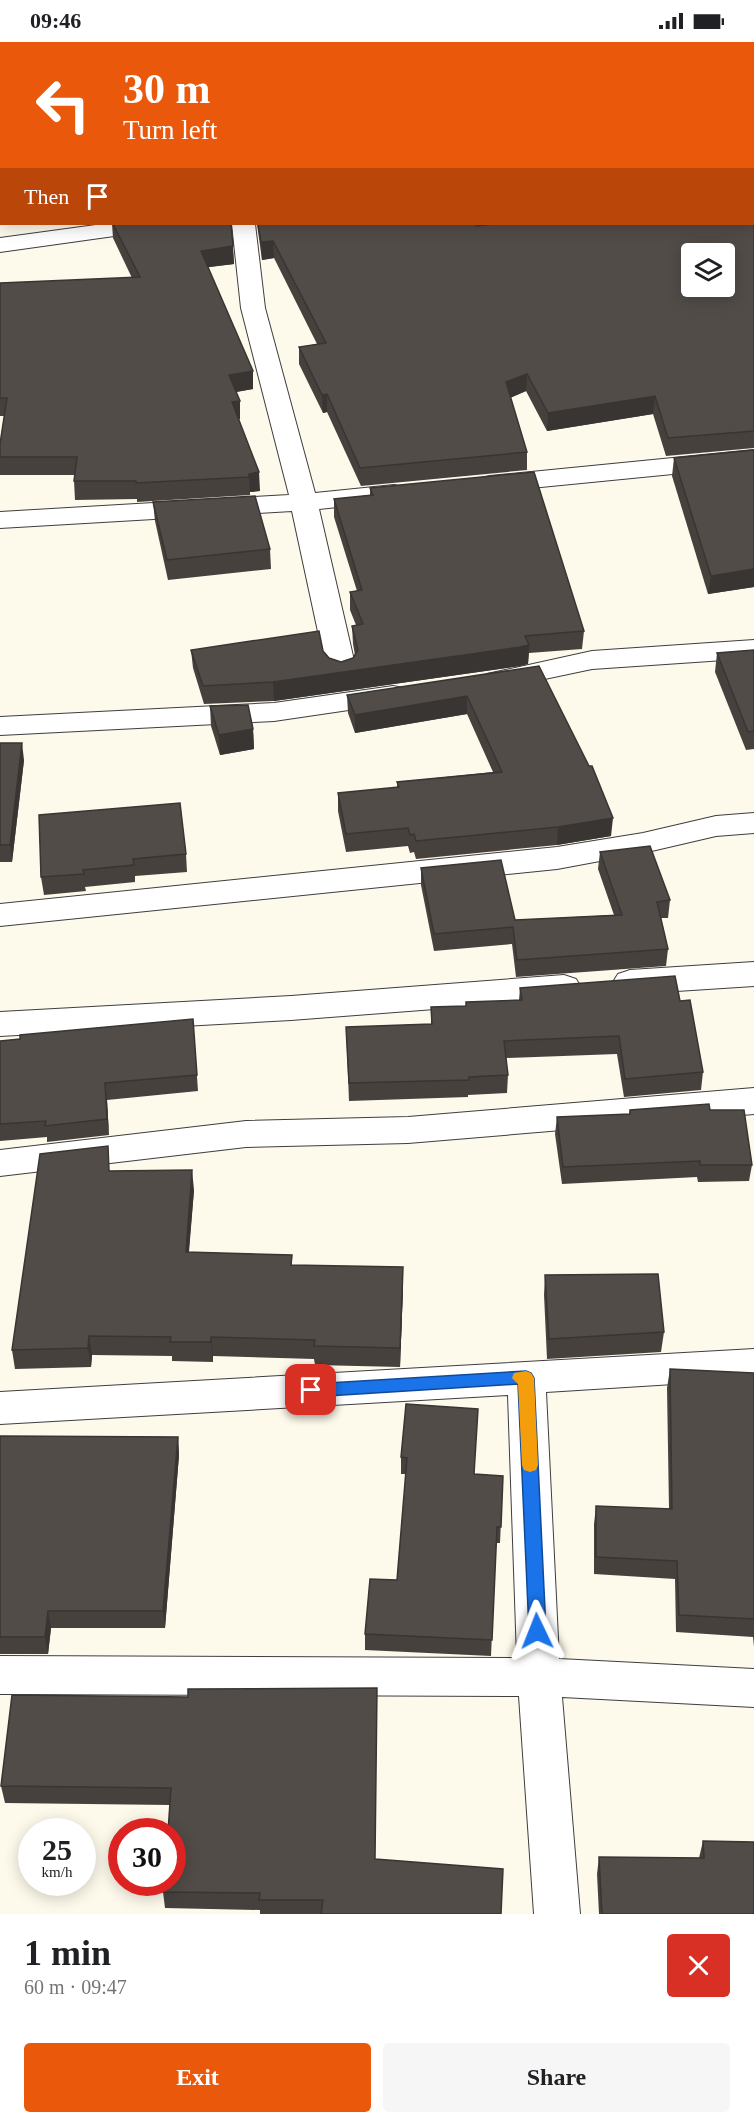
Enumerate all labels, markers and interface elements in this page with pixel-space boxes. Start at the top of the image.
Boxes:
text: 09:46 [30,8,81,33]
icon: left [24,66,102,144]
text: 30 m [123,66,211,112]
text: Turn left [123,115,217,145]
icon: arrive [81,180,114,213]
text: Then [24,184,69,209]
map controls [681,243,735,297]
button: layers [681,243,735,297]
pin [285,1364,336,1415]
icon: arrive [294,1373,327,1406]
position arrow [505,1599,569,1663]
speed limit sign: 30 [108,1818,186,1896]
text: 25 [42,1833,72,1866]
text: km/h [42,1864,72,1880]
text: 1 min [24,1933,111,1973]
button: close [667,1934,730,1997]
text: 60 m · 09:47 [24,1976,127,1998]
button: Exit [24,2043,371,2112]
button: Share [383,2043,730,2112]

